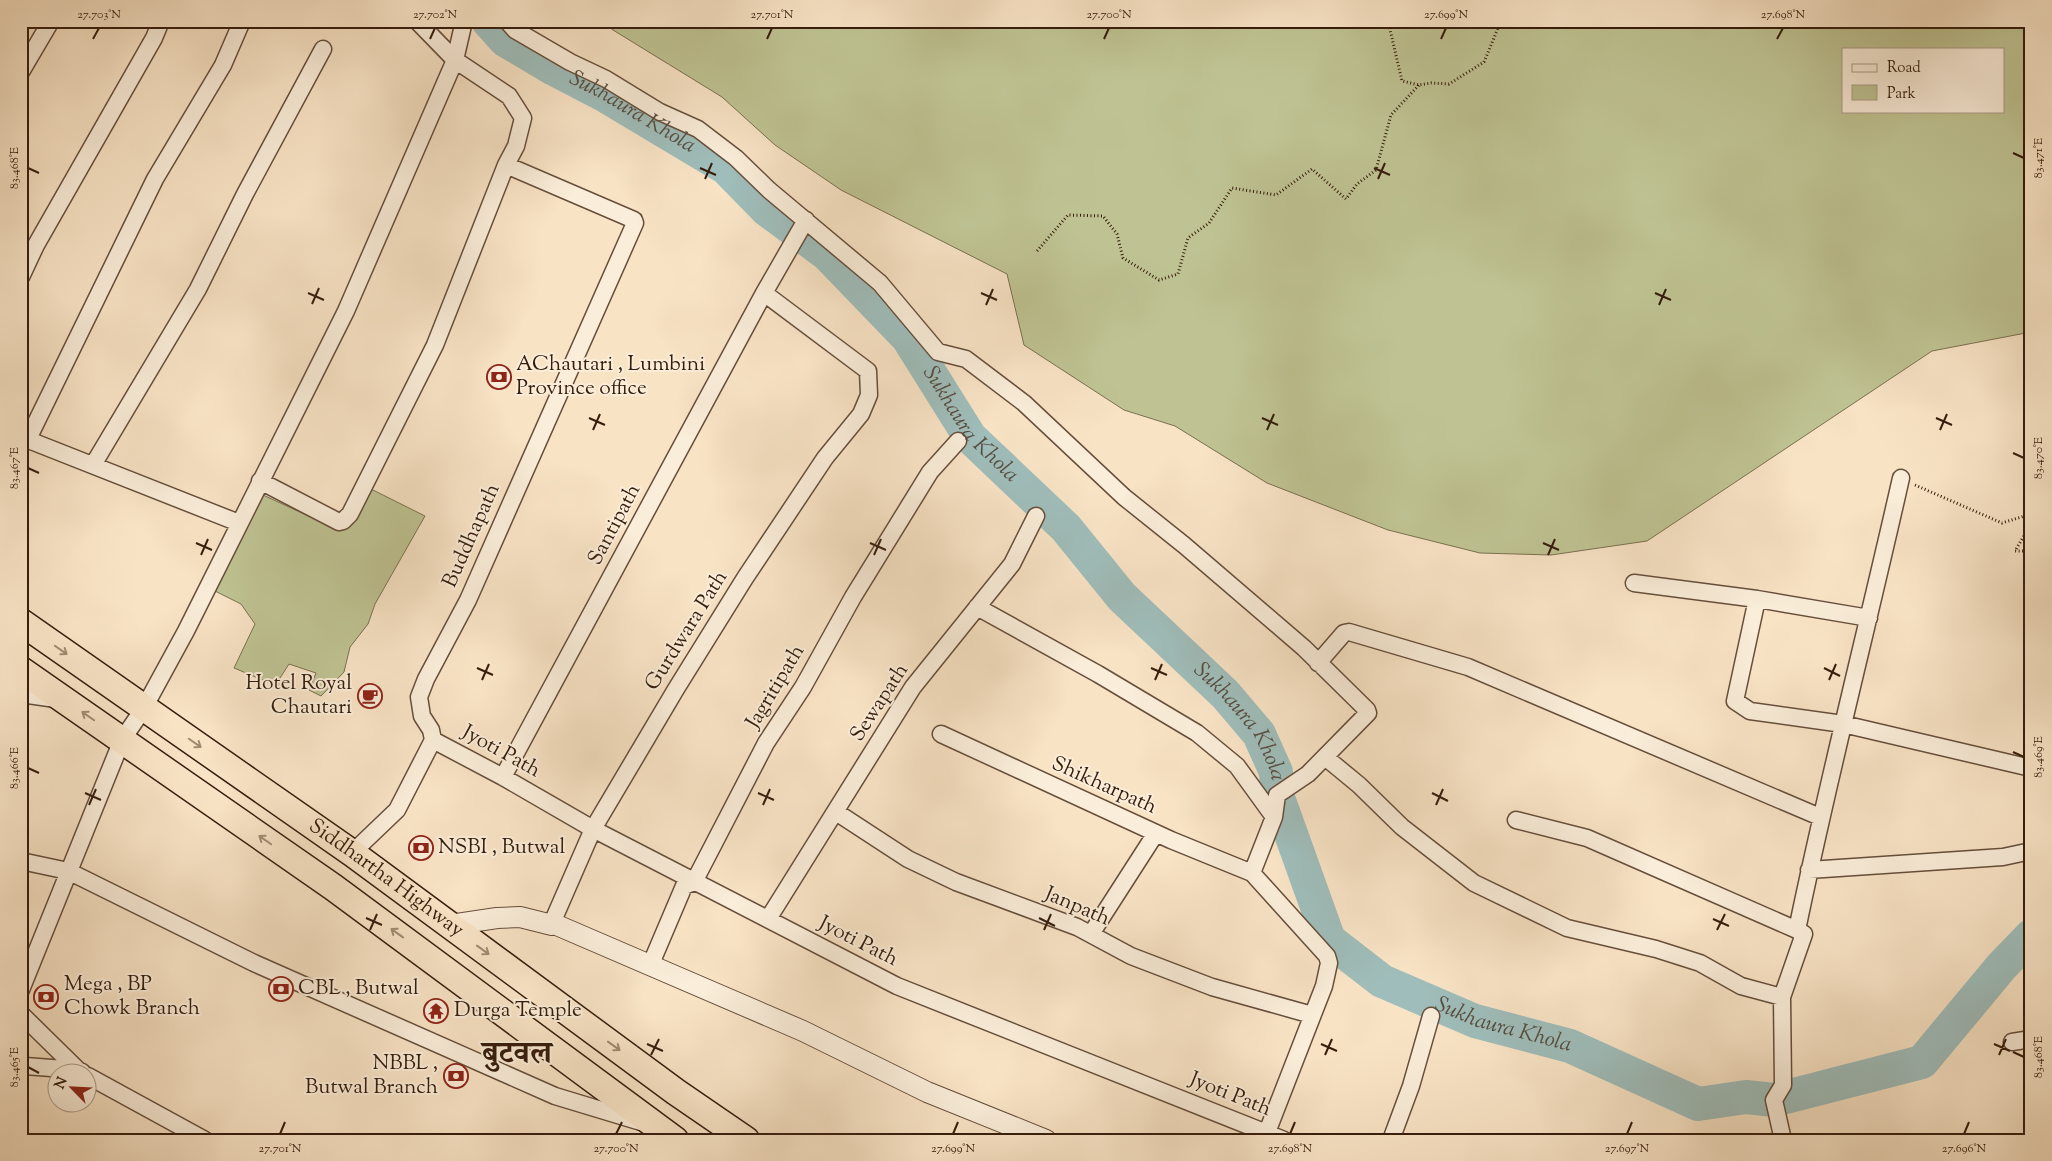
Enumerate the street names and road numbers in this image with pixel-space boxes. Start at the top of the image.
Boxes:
street label: Buddhapath [436,479,508,593]
street label: Santipath [581,479,649,571]
street label: Gurdwara Path [638,565,736,697]
street label: Jagritipath [739,639,813,736]
street label: Sewapath [844,658,916,748]
street label: Jyoti Path [455,718,546,786]
street label: Shikharpath [1047,749,1161,823]
street label: Siddhartha Highway [302,812,470,946]
street label: Janpath [1039,879,1114,934]
street label: Jyoti Path [812,909,903,975]
street label: Jyoti Path [1184,1065,1275,1125]

